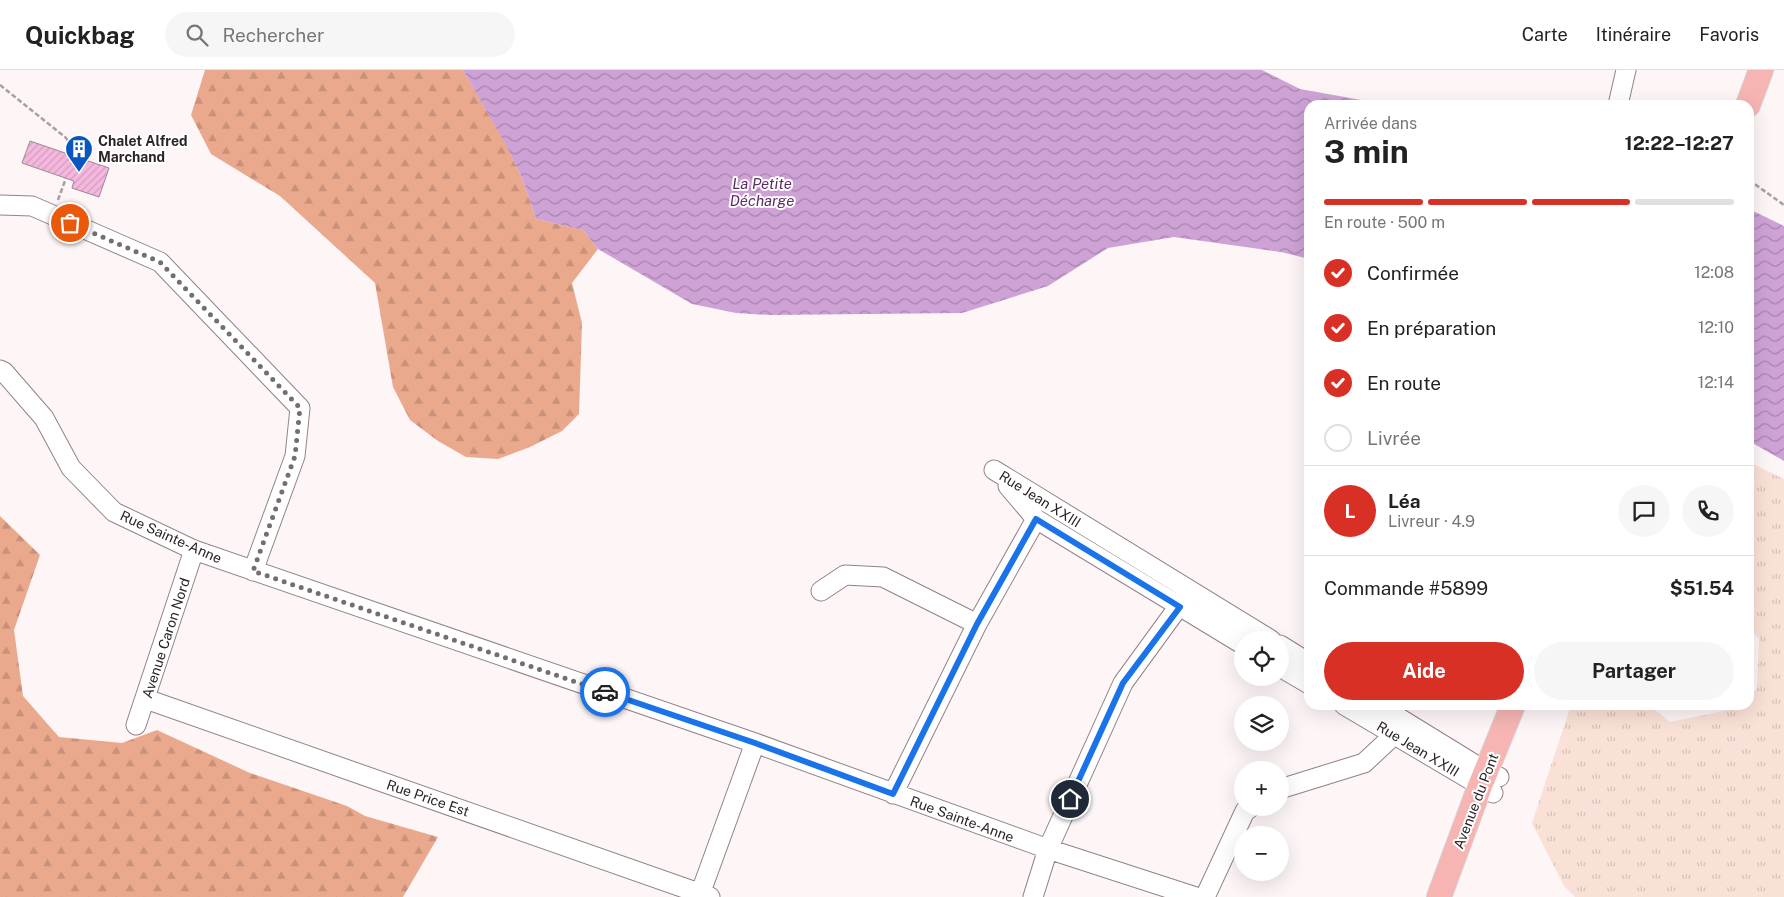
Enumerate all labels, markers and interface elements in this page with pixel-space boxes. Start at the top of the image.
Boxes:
search box [165,12,515,57]
text: Quickbag [25,21,135,49]
icon: search [183,21,211,49]
text: Rechercher [223,24,324,46]
text: Carte [1522,24,1568,45]
text: Itinéraire [1596,24,1671,45]
text: Favoris [1699,24,1759,45]
text: Arrivée dans [1324,114,1417,133]
text: 12:22–12:27 [1625,132,1734,154]
place label: Chalet Alfred Marchand [98,133,188,165]
text: 3 min [1324,133,1409,170]
building icon: Chalet Alfred Marchand [64,134,94,173]
water label: La Petite Décharge [730,175,794,209]
pin [49,202,91,244]
icon: bag [56,209,84,237]
text: En route · 500 m [1324,213,1445,232]
icon: check [1324,259,1352,287]
text: Confirmée [1367,262,1459,284]
text: 12:08 [1694,263,1734,282]
icon: check [1324,314,1352,342]
text: En préparation [1367,317,1496,339]
text: 12:10 [1698,318,1734,337]
icon: check [1324,369,1352,397]
text: En route [1367,372,1441,394]
text: 12:14 [1698,373,1734,392]
text: Livrée [1367,427,1421,449]
street label: Rue Jean XXIII [996,468,1084,530]
button: chat [1618,485,1670,537]
button: phone [1682,485,1734,537]
text: Léa [1388,490,1420,512]
text: L [1345,500,1355,522]
street label: Rue Sainte-Anne [118,507,224,567]
text: Livreur · 4.9 [1388,512,1475,531]
street label: Avenue Caron Nord [139,576,193,700]
text: Commande #5899 [1324,577,1488,599]
text: $51.54 [1670,577,1734,599]
map controls [1234,631,1289,881]
button: locate [1234,631,1289,686]
button: Aide [1324,642,1524,700]
button: Partager [1534,642,1734,700]
courier [580,667,630,717]
icon: car [591,678,619,706]
button: layers [1234,696,1289,751]
street label: Rue Jean XXIII [1374,718,1462,780]
street label: Avenue du Pont [1450,751,1502,851]
button: + [1234,761,1289,816]
street label: Rue Price Est [385,776,471,820]
pin [1049,778,1091,820]
icon: home [1056,785,1084,813]
street label: Rue Sainte-Anne [908,793,1016,845]
button: − [1234,826,1289,881]

